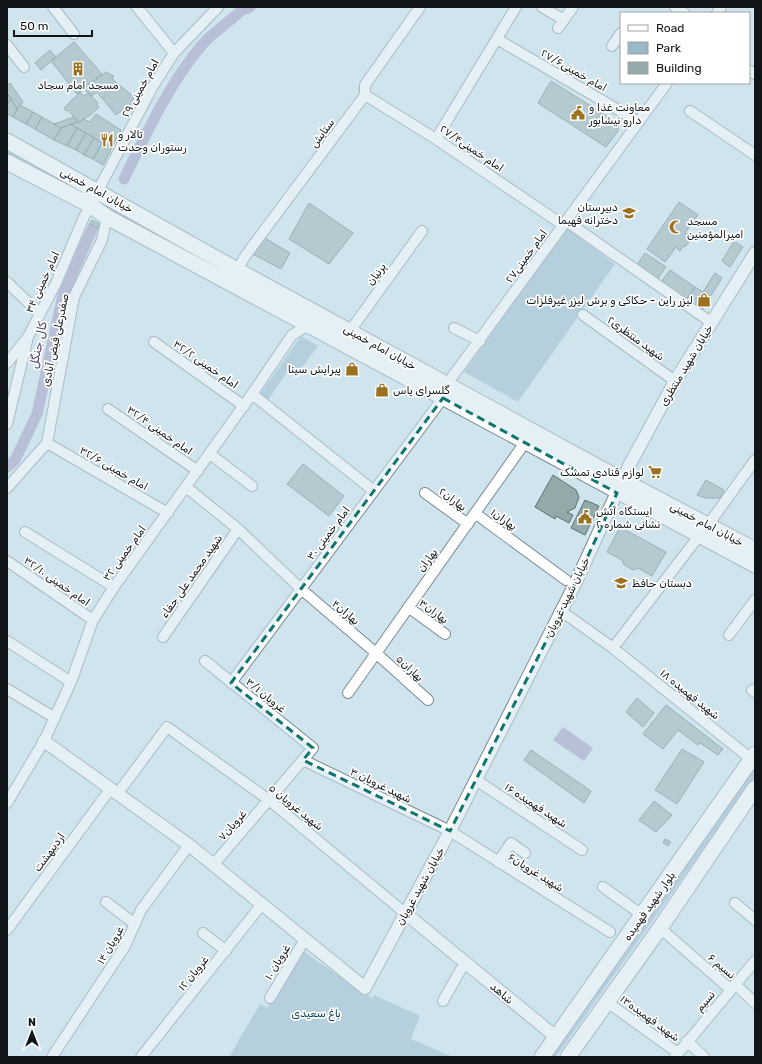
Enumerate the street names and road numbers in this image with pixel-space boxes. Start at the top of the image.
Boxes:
street label: امام خمینی۲۷/۶ [538,46,609,95]
street label: امام خمینی ۲۹ [119,57,163,120]
street label: ستایش [308,116,337,150]
street label: امام خمینی۲۷/۴ [437,122,506,175]
street label: خیابان امام خمینی [58,165,136,217]
street label: امام خمینی۲۷ [503,227,551,286]
street label: امام خمینی ۳۴ [23,249,63,315]
street label: پرنیان [364,260,390,289]
street label: صفدرعلی فیض آبادی [39,292,72,388]
street label: شهید منتظری۲ [605,313,667,363]
street label: خیابان امام خمینی [341,322,419,374]
street label: خیابان شهید منتظری [657,322,716,408]
street label: امام خمینی ۳۲/۲ [170,337,241,392]
street label: امام خمینی ۳۲/۴ [124,403,195,459]
street label: امام خمینی ۳۲/۶ [77,444,150,494]
street label: بهاران۲ [436,485,469,514]
street label: خیابان امام خمینی [667,500,746,550]
street label: امام خمینی ۳۰ [304,504,354,563]
street label: بهاران۱ [488,506,519,533]
street label: امام خمینی ۳۲ [100,523,150,584]
street label: شهید محمد علی جفاء [158,532,225,621]
street label: بهاران [415,546,440,575]
street label: امام خمینی ۳۲/۱۰ [21,554,92,610]
street label: خیابان شهید غرویان [542,555,594,640]
street label: بهاران۳ [417,596,451,626]
street label: بهاران۴ [329,597,362,628]
street label: بهاران۵ [393,652,426,684]
street label: شهید فهمیده ۱۸ [657,666,722,722]
street label: غرویان ۳/۱ [242,675,288,716]
street label: شهید غرویان ۳ [348,765,414,807]
street label: شهید فهمیده ۱۶ [502,780,569,830]
street label: شهید غرویان ۵ [265,781,326,834]
street label: غرویان۷ [216,807,250,844]
street label: اردیبهشت [31,830,68,874]
street label: خیابان شهید غرویان [394,845,448,928]
street label: شهید غرویان۶ [505,850,566,895]
street label: بلوار شهید فهمیده [621,869,679,944]
street label: غرویان ۱۴ [94,924,127,967]
street label: غرویان ۱۰ [262,942,294,983]
street label: نسیم ۶ [705,951,738,983]
street label: غرویان ۱۲ [175,953,212,994]
street label: شاهد [487,980,516,1007]
street label: نسیم [693,988,719,1015]
street label: شهید فهمیده۱۳ [617,992,682,1044]

